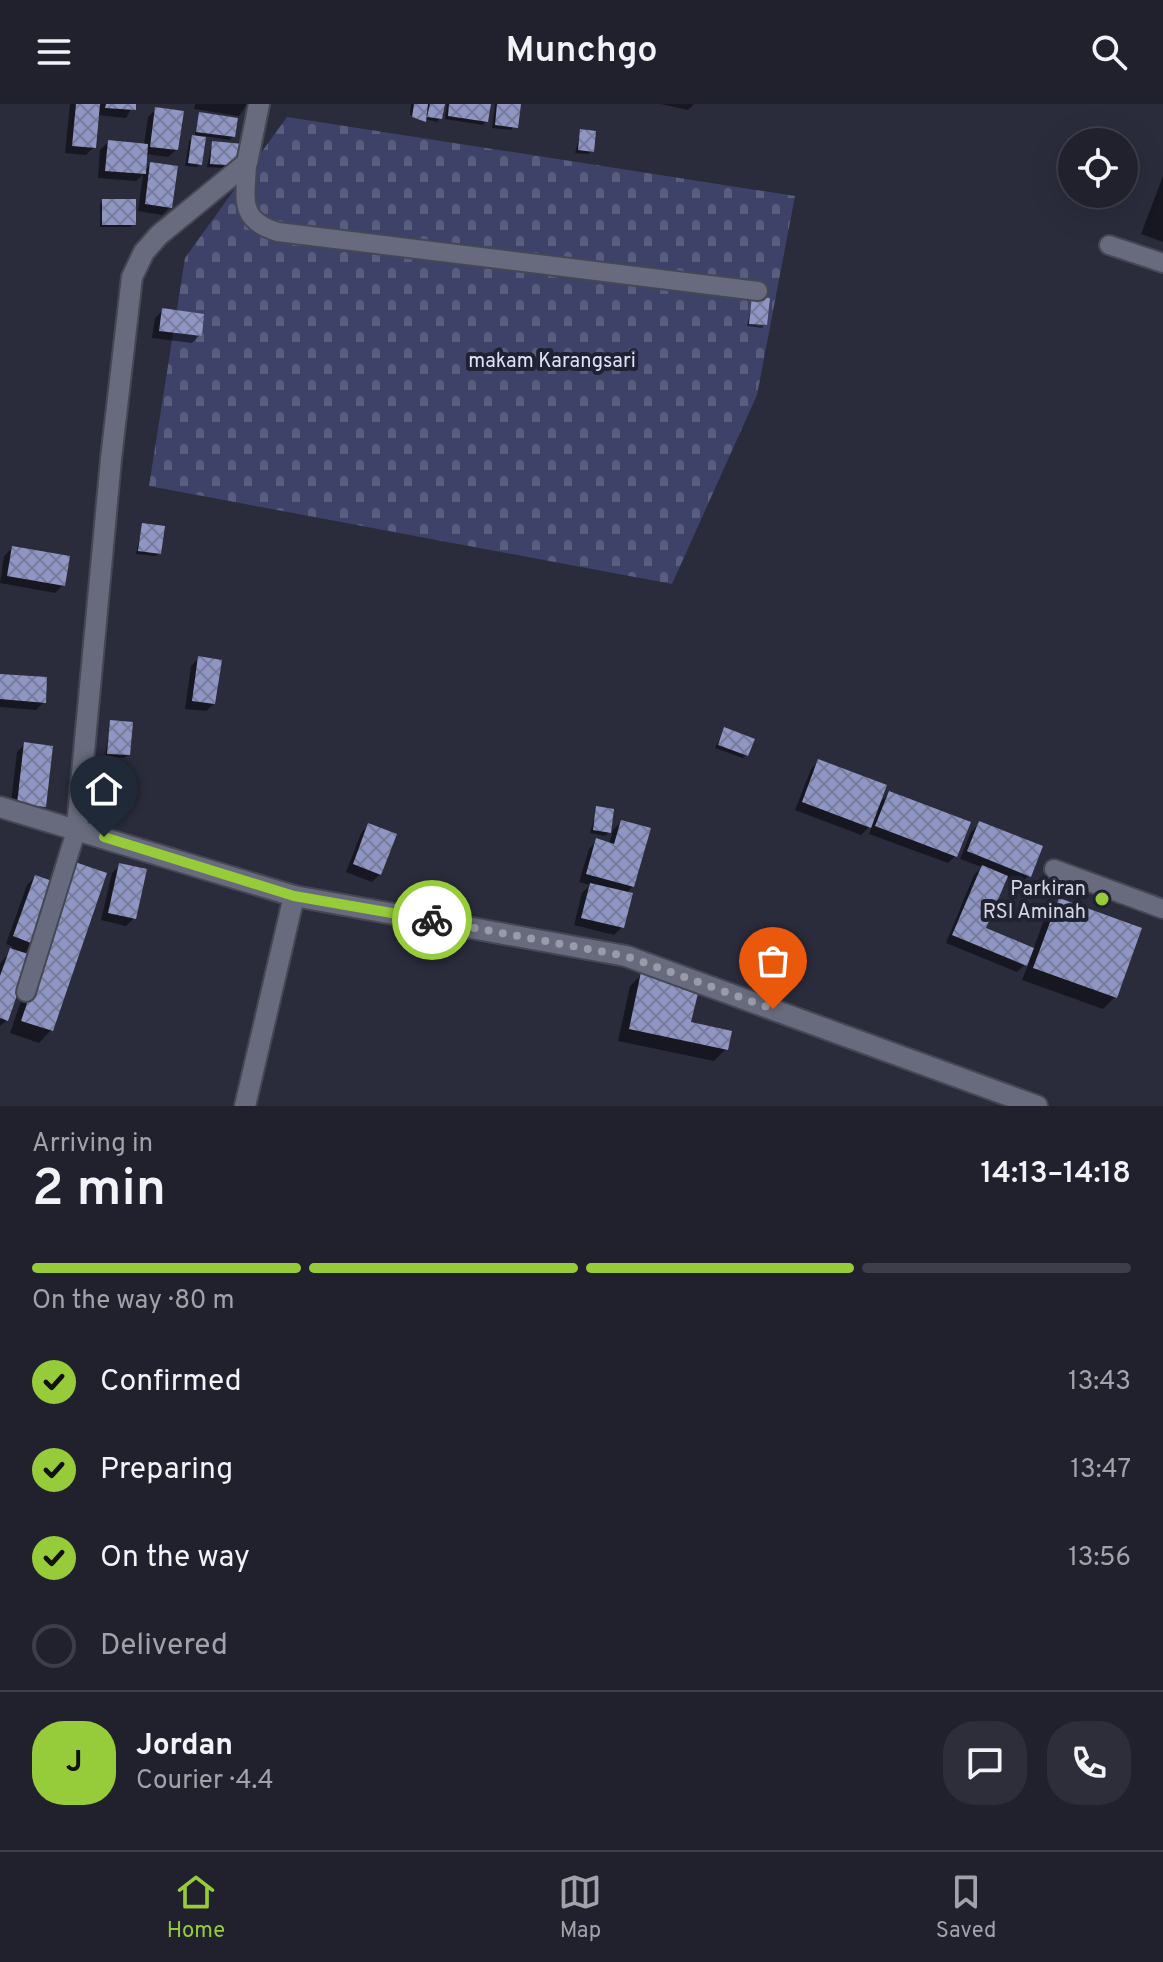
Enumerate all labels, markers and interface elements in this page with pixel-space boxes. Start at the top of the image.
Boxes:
text: Munchgo [505,29,658,75]
icon: menu [32,30,76,74]
icon: search [1087,30,1131,74]
map controls [1058,128,1138,208]
button: locate [1058,128,1138,208]
park label: makam Karangsari [468,349,636,375]
pin [70,755,138,837]
icon: home [82,767,126,811]
place label: Parkiran RSI Aminah [983,877,1086,926]
courier [392,880,472,960]
marker: Parkiran RSI Aminah [1093,890,1111,908]
icon: bike [410,898,454,942]
pin [739,927,807,1009]
icon: bag [751,939,795,983]
text: Arriving in [32,1128,153,1161]
text: 14:13–14:18 [980,1156,1131,1193]
text: 2 min [32,1158,166,1224]
text: On the way · 80 m [32,1285,235,1318]
icon: check [32,1360,76,1404]
text: Confirmed [100,1364,242,1401]
text: 13:43 [1068,1366,1131,1399]
icon: check [32,1448,76,1492]
text: Preparing [100,1452,233,1489]
text: 13:47 [1070,1454,1131,1487]
icon: check [32,1536,76,1580]
text: On the way [100,1540,250,1577]
text: 13:56 [1068,1542,1131,1575]
text: Delivered [100,1628,228,1665]
button: chat [943,1721,1027,1805]
button: phone [1047,1721,1131,1805]
text: Jordan [136,1728,233,1765]
text: J [66,1745,82,1782]
text: Courier · 4.4 [136,1765,274,1798]
tab: Home [167,1870,225,1945]
tab: Map [558,1870,602,1945]
tab: Saved [936,1870,996,1945]

